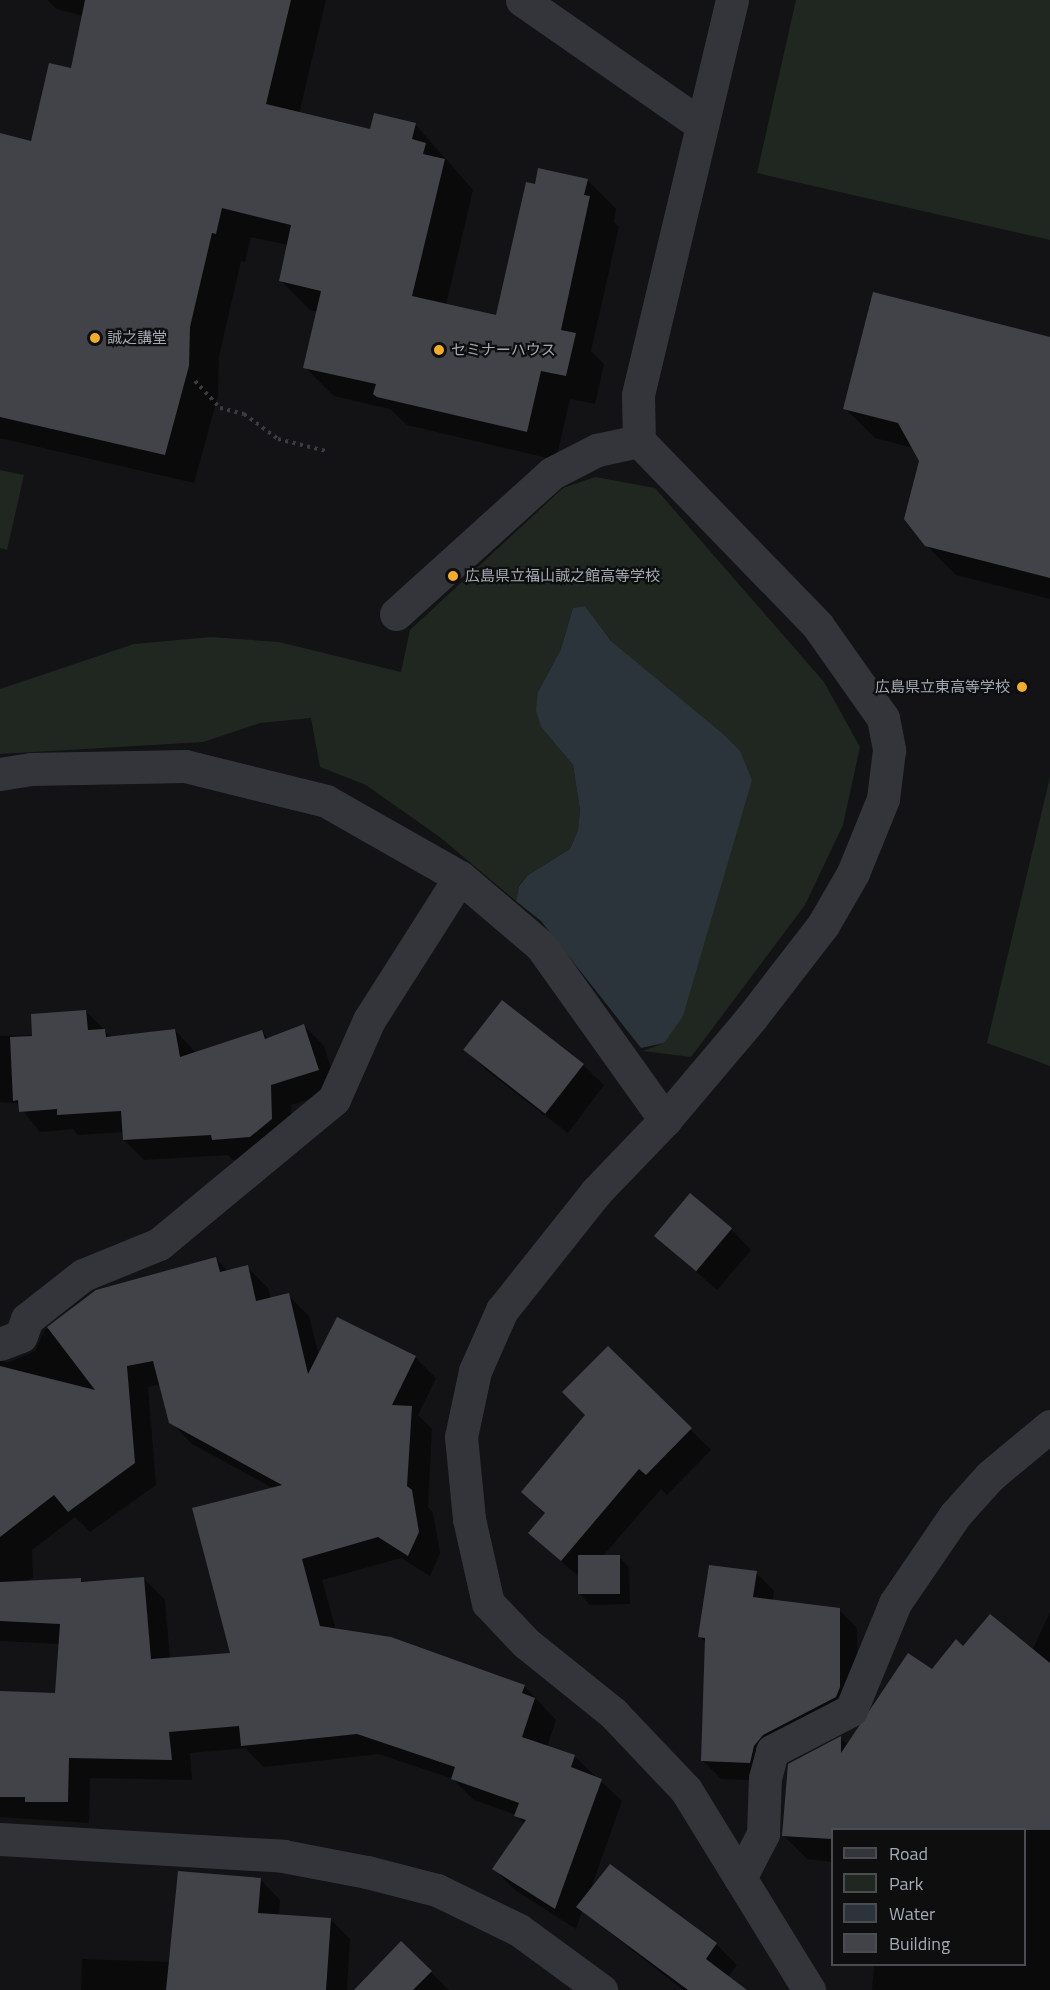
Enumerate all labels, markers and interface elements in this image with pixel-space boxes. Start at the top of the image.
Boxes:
place label: 誠之講堂 [107,329,167,347]
marker: 誠之講堂 [88,331,102,345]
place label: セミナーハウス [451,341,556,359]
marker: セミナーハウス [432,343,446,357]
place label: 広島県立福山誠之館高等学校 [465,567,660,585]
marker: 広島県立福山誠之館高等学校 [446,569,460,583]
place label: 広島県立東高等学校 [875,678,1010,696]
marker: 広島県立東高等学校 [1015,680,1029,694]
legend [831,1828,1026,1966]
text: Road [889,1840,928,1867]
text: Park [889,1870,923,1897]
text: Water [889,1900,935,1927]
text: Building [889,1930,950,1957]

